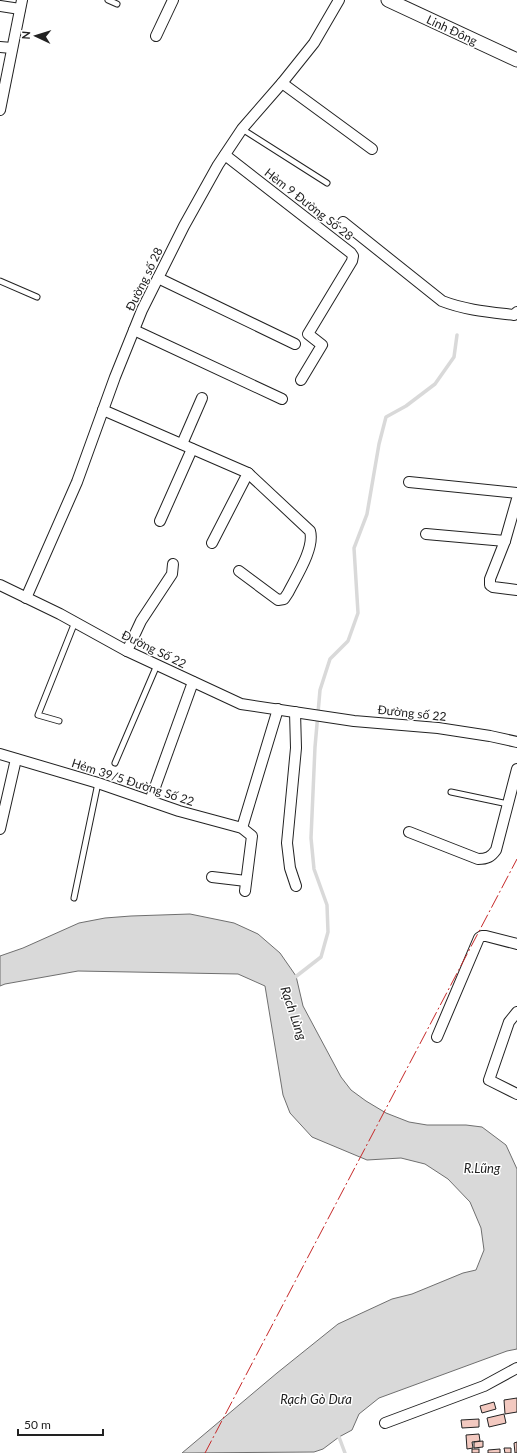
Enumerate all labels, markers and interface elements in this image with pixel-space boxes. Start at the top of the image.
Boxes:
street label: Linh Đông [424,12,480,48]
north arrow [16,16,56,56]
text: N [19,31,32,40]
street label: Hẻm 9 Đường Số 28 [262,165,356,243]
street label: Đường số 28 [122,245,166,313]
street label: Đường Số 22 [119,627,189,671]
street label: Đường số 22 [377,702,447,724]
street label: Hẻm 39/5 Đường Số 22 [70,755,196,809]
water label: Rạch Lùng [277,984,311,1043]
water label: R.Lũng [464,1160,501,1176]
water label: Rạch Gò Dưa [280,1391,352,1407]
scale bar [18,1411,103,1437]
text: 50 m [24,1417,51,1432]

